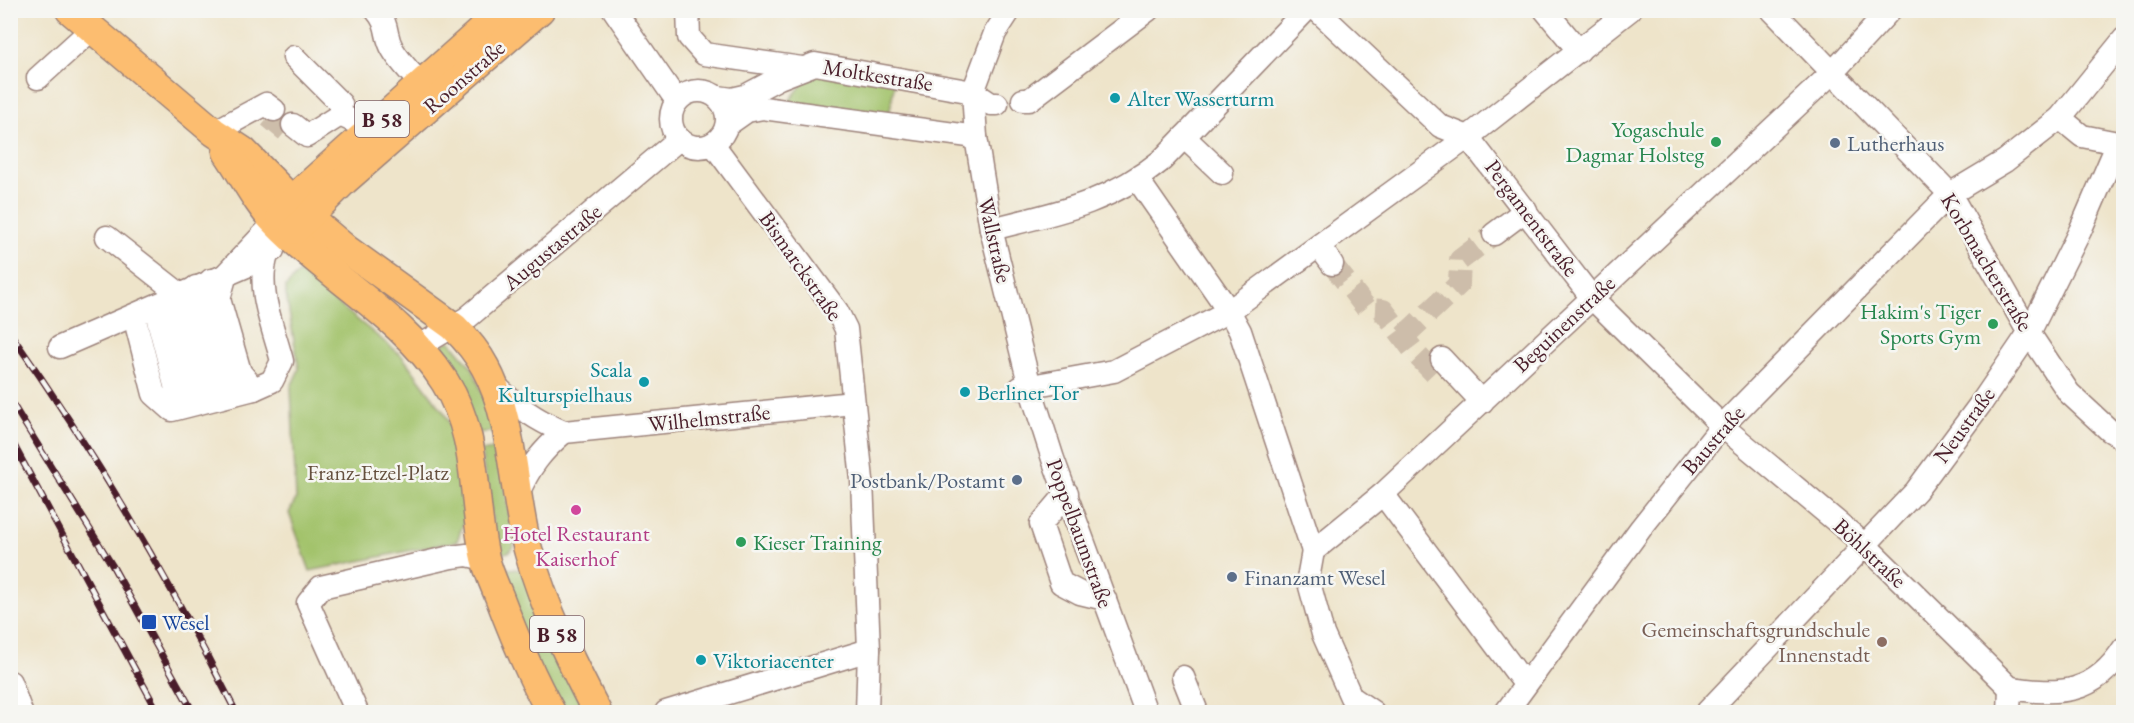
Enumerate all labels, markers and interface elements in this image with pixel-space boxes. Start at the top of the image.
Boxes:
street label: Roonstraße [417,33,511,120]
street label: Moltkestraße [821,52,935,98]
place label: Alter Wasserturm [1126,84,1275,113]
marker: Alter Wasserturm [1108,91,1122,105]
road number: B 58 [355,101,409,137]
place label: Yogaschule Dagmar Holsteg [1566,115,1704,169]
place label: Lutherhaus [1847,129,1944,158]
marker: Yogaschule Dagmar Holsteg [1709,135,1723,149]
marker: Lutherhaus [1828,136,1842,150]
street label: Pergamentstraße [1478,154,1586,283]
street label: Korbmacherstraße [1934,187,2040,337]
street label: Wallstraße [971,194,1019,286]
street label: Augustastraße [496,197,608,298]
street label: Bismarckstraße [752,205,850,327]
street label: Beguinenstraße [1507,269,1622,379]
place label: Hakim's Tiger Sports Gym [1860,297,1982,351]
marker: Hakim's Tiger Sports Gym [1986,317,2000,331]
place label: Scala Kulturspielhaus [498,355,632,409]
marker: Scala Kulturspielhaus [637,375,651,389]
place label: Berliner Tor [977,378,1080,407]
street label: Neustraße [1927,381,2002,469]
marker: Berliner Tor [958,385,972,399]
street label: Wilhelmstraße [647,397,772,439]
street label: Baustraße [1675,399,1751,481]
street label: Poppelbaumstraße [1040,454,1121,612]
park label: Franz-Etzel-Platz [307,458,450,487]
place label: Postbank/Postamt [850,466,1005,495]
marker: Postbank/Postamt [1010,473,1024,487]
marker: Hotel Restaurant Kaiserhof [569,503,583,517]
street label: Böhlstraße [1827,512,1913,595]
place label: Hotel Restaurant Kaiserhof [502,519,650,573]
place label: Kieser Training [753,528,882,557]
marker: Kieser Training [734,535,748,549]
place label: Finanzamt Wesel [1244,563,1386,592]
marker: Finanzamt Wesel [1225,570,1239,584]
place label: Wesel [162,608,210,637]
marker: Wesel [140,613,158,631]
place label: Gemeinschaftsgrundschule Innenstadt [1641,615,1870,669]
road number: B 58 [530,616,584,652]
marker: Gemeinschaftsgrundschule Innenstadt [1875,635,1889,649]
place label: Viktoriacenter [713,646,835,675]
marker: Viktoriacenter [694,653,708,667]

